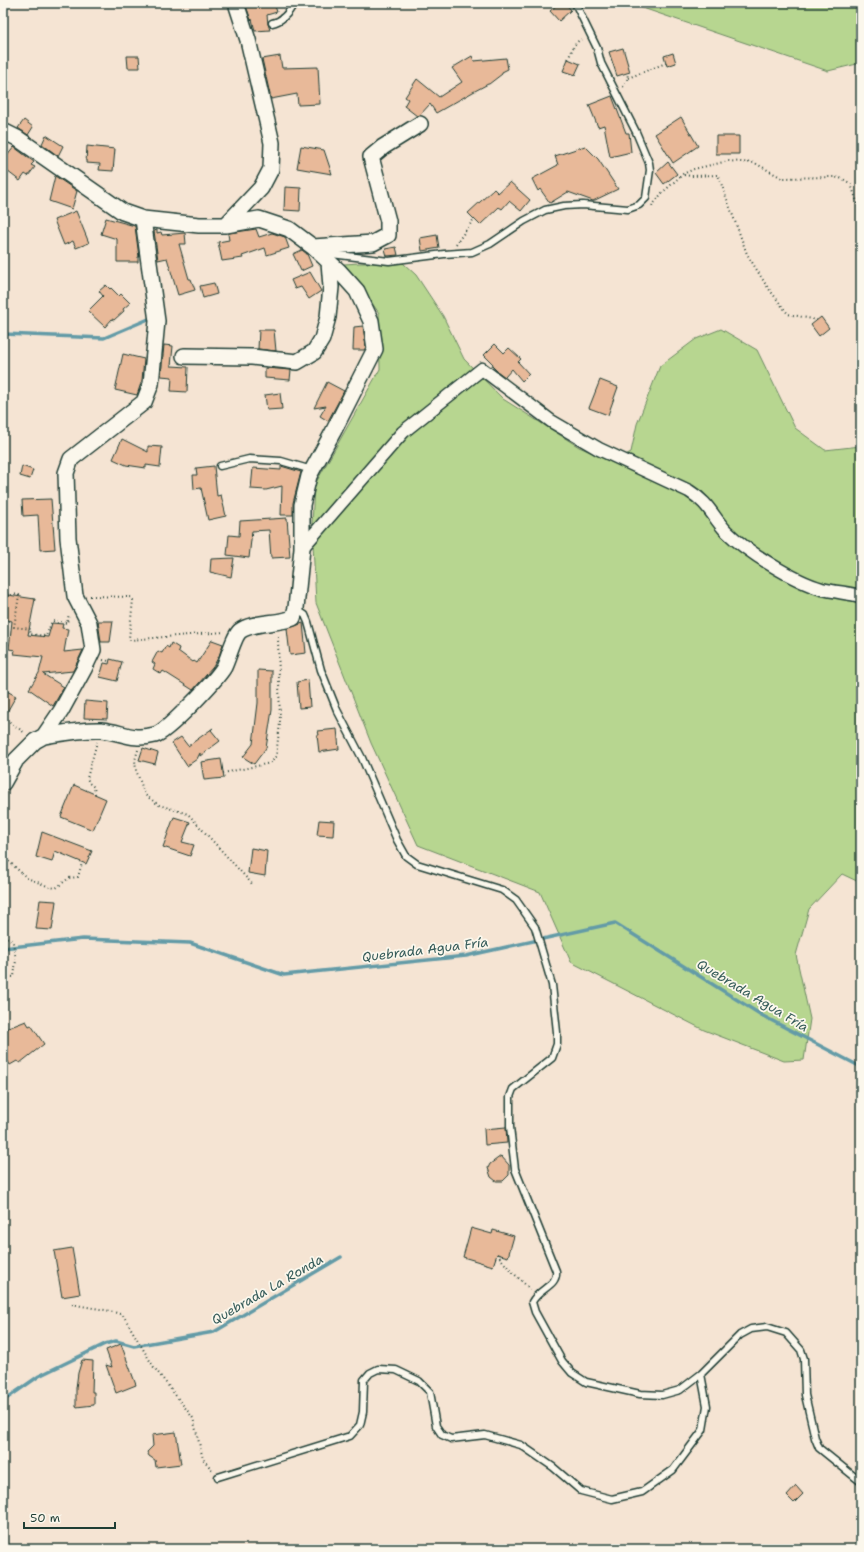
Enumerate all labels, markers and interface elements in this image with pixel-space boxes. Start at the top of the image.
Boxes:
water label: Quebrada Agua Fría [361,933,489,966]
water label: Quebrada Agua Fría [694,955,812,1036]
water label: Quebrada La Ronda [208,1250,326,1328]
scale bar [24,1504,115,1530]
text: 50 m [30,1510,60,1526]

